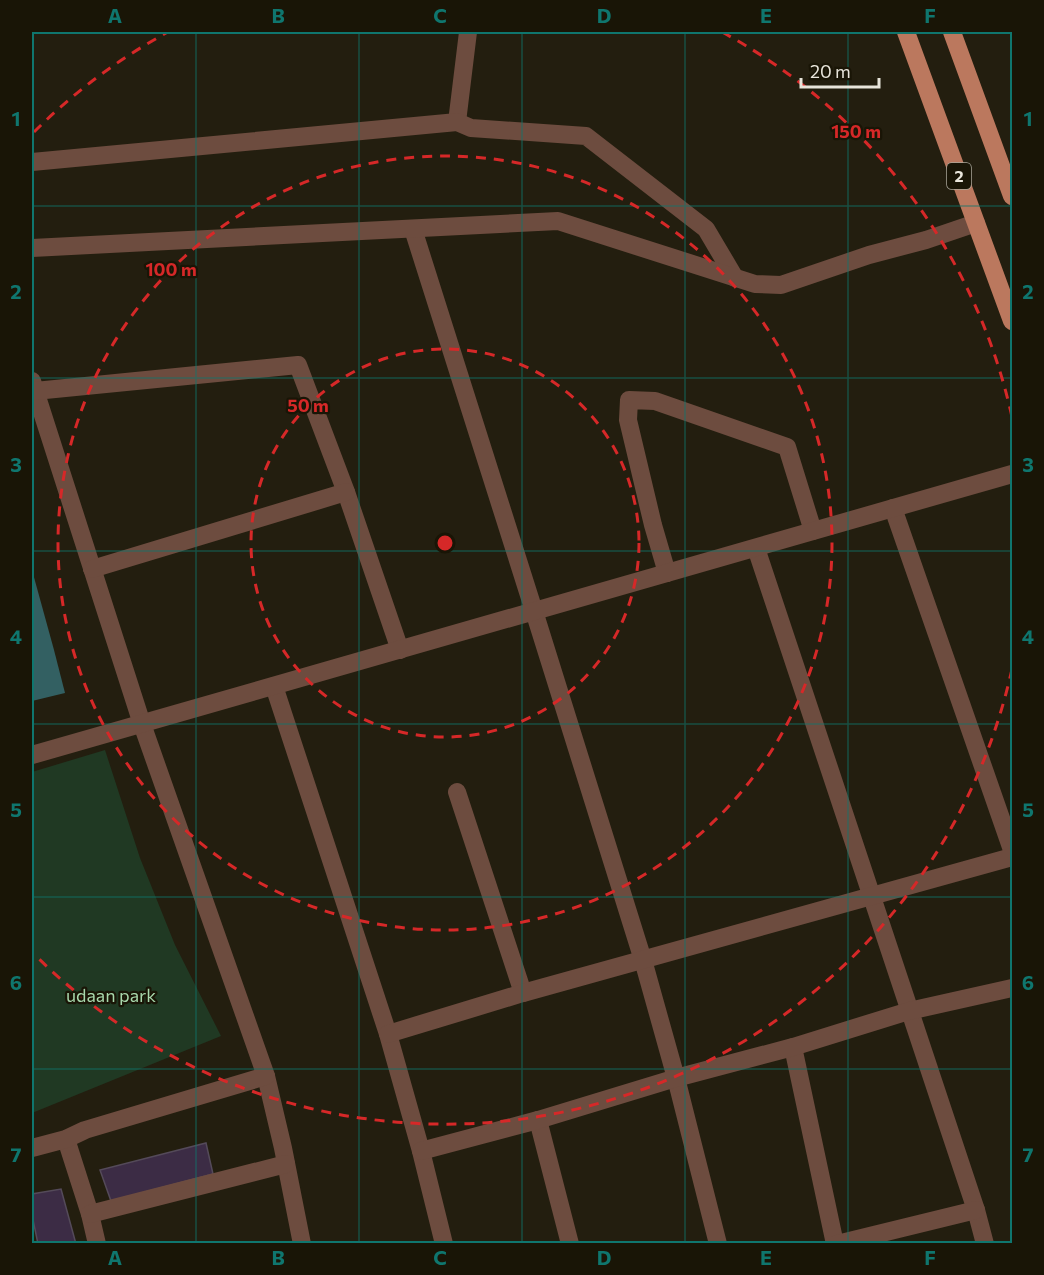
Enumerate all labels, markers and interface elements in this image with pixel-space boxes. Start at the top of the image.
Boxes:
text: A [108,3,122,27]
text: B [271,3,285,27]
text: C [433,3,447,27]
text: D [597,3,611,27]
text: E [760,3,772,27]
text: F [924,3,936,27]
scale bar [801,51,879,89]
text: 20 m [810,60,851,82]
text: 1 [11,106,21,130]
text: 1 [1023,106,1033,130]
text: 150 m [831,120,881,142]
road number: 2 [947,163,971,189]
text: 100 m [145,258,197,280]
text: 2 [10,279,22,303]
text: 2 [1022,279,1034,303]
text: 50 m [287,394,329,416]
text: 3 [10,452,22,476]
text: 3 [1022,452,1034,476]
centre of rings [435,533,455,553]
text: 4 [10,624,22,648]
text: 4 [1022,624,1034,648]
text: 5 [10,797,22,821]
text: 5 [1022,797,1034,821]
text: 6 [10,970,22,994]
text: 6 [1022,970,1034,994]
park label: udaan park [66,984,156,1006]
text: 7 [11,1142,22,1166]
text: 7 [1023,1142,1034,1166]
text: A [108,1245,122,1269]
text: B [271,1245,285,1269]
text: C [433,1245,447,1269]
text: D [597,1245,611,1269]
text: E [760,1245,772,1269]
text: F [924,1245,936,1269]

